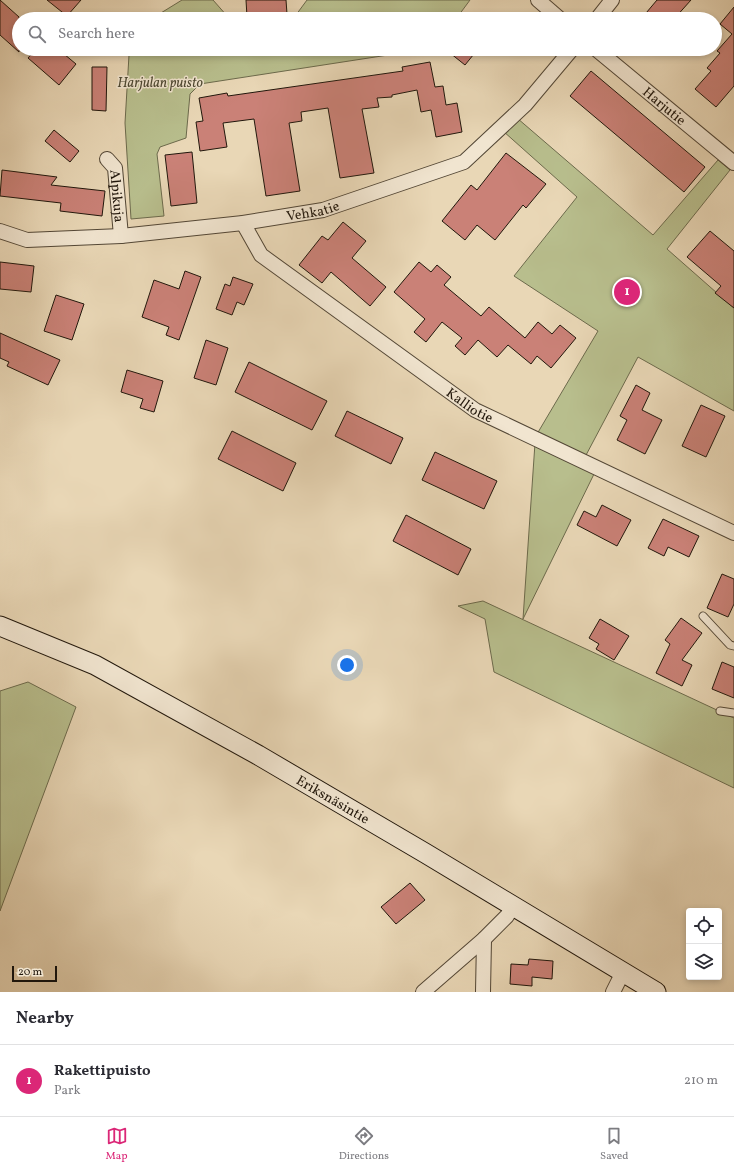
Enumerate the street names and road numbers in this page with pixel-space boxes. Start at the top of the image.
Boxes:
street label: Harjutie [638,83,690,131]
street label: Alpikuja [104,169,128,223]
street label: Vehkatie [285,197,342,227]
street label: Kalliotie [442,384,496,428]
street label: Eriksnäsintie [292,771,373,829]

